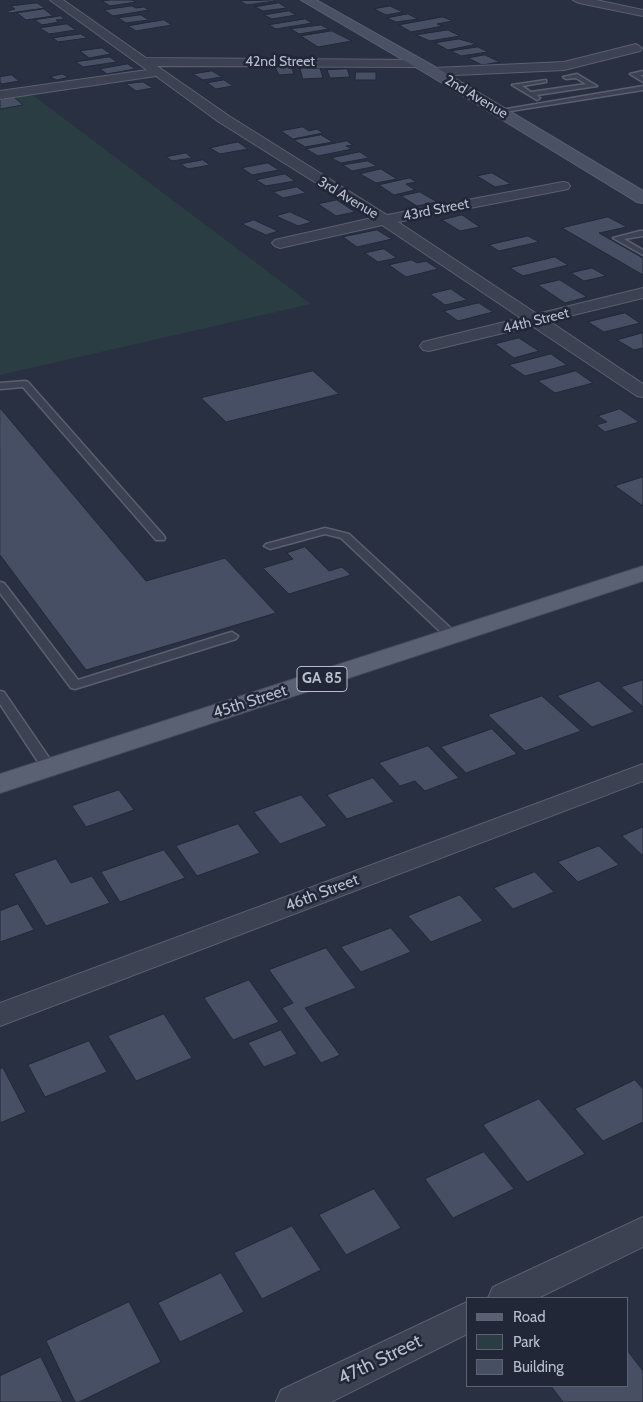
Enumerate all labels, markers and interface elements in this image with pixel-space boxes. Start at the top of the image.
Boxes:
street label: 42nd Street [245,54,315,70]
street label: 2nd Avenue [441,72,511,122]
street label: 3rd Avenue [315,174,381,222]
street label: 43rd Street [402,195,470,225]
street label: 44th Street [501,305,571,337]
road number: GA 85 [297,666,347,692]
street label: 45th Street [211,681,289,723]
street label: 46th Street [283,870,361,916]
legend [466,1297,628,1387]
text: Road [513,1308,546,1326]
street label: 47th Street [334,1330,426,1390]
text: Park [513,1333,540,1351]
text: Building [513,1358,564,1376]

